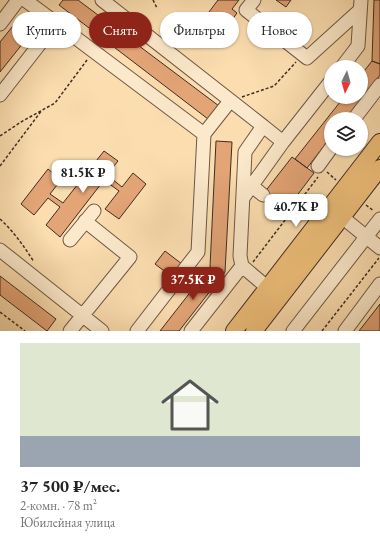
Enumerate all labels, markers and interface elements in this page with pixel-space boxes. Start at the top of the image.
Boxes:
chip: Купить [12,12,81,48]
chip: Снять [89,12,152,48]
chip: Фильтры [160,12,239,48]
chip: Новое [247,12,312,48]
north arrow [324,60,368,104]
map controls [324,60,368,156]
button: layers [324,112,368,156]
pin: 81.5K ₽ [46,160,120,194]
text: 81.5K ₽ [61,164,105,181]
pin: 40.7K ₽ [259,194,333,228]
text: 40.7K ₽ [274,198,318,215]
pin: 37.5K ₽ [156,267,230,301]
text: 37.5K ₽ [171,271,215,288]
icon: home [154,369,226,441]
text: 37 500 ₽/мес. [20,475,120,497]
text: 2-комн. · 78 m² [20,497,97,514]
text: Юбилейная улица [20,514,115,531]

